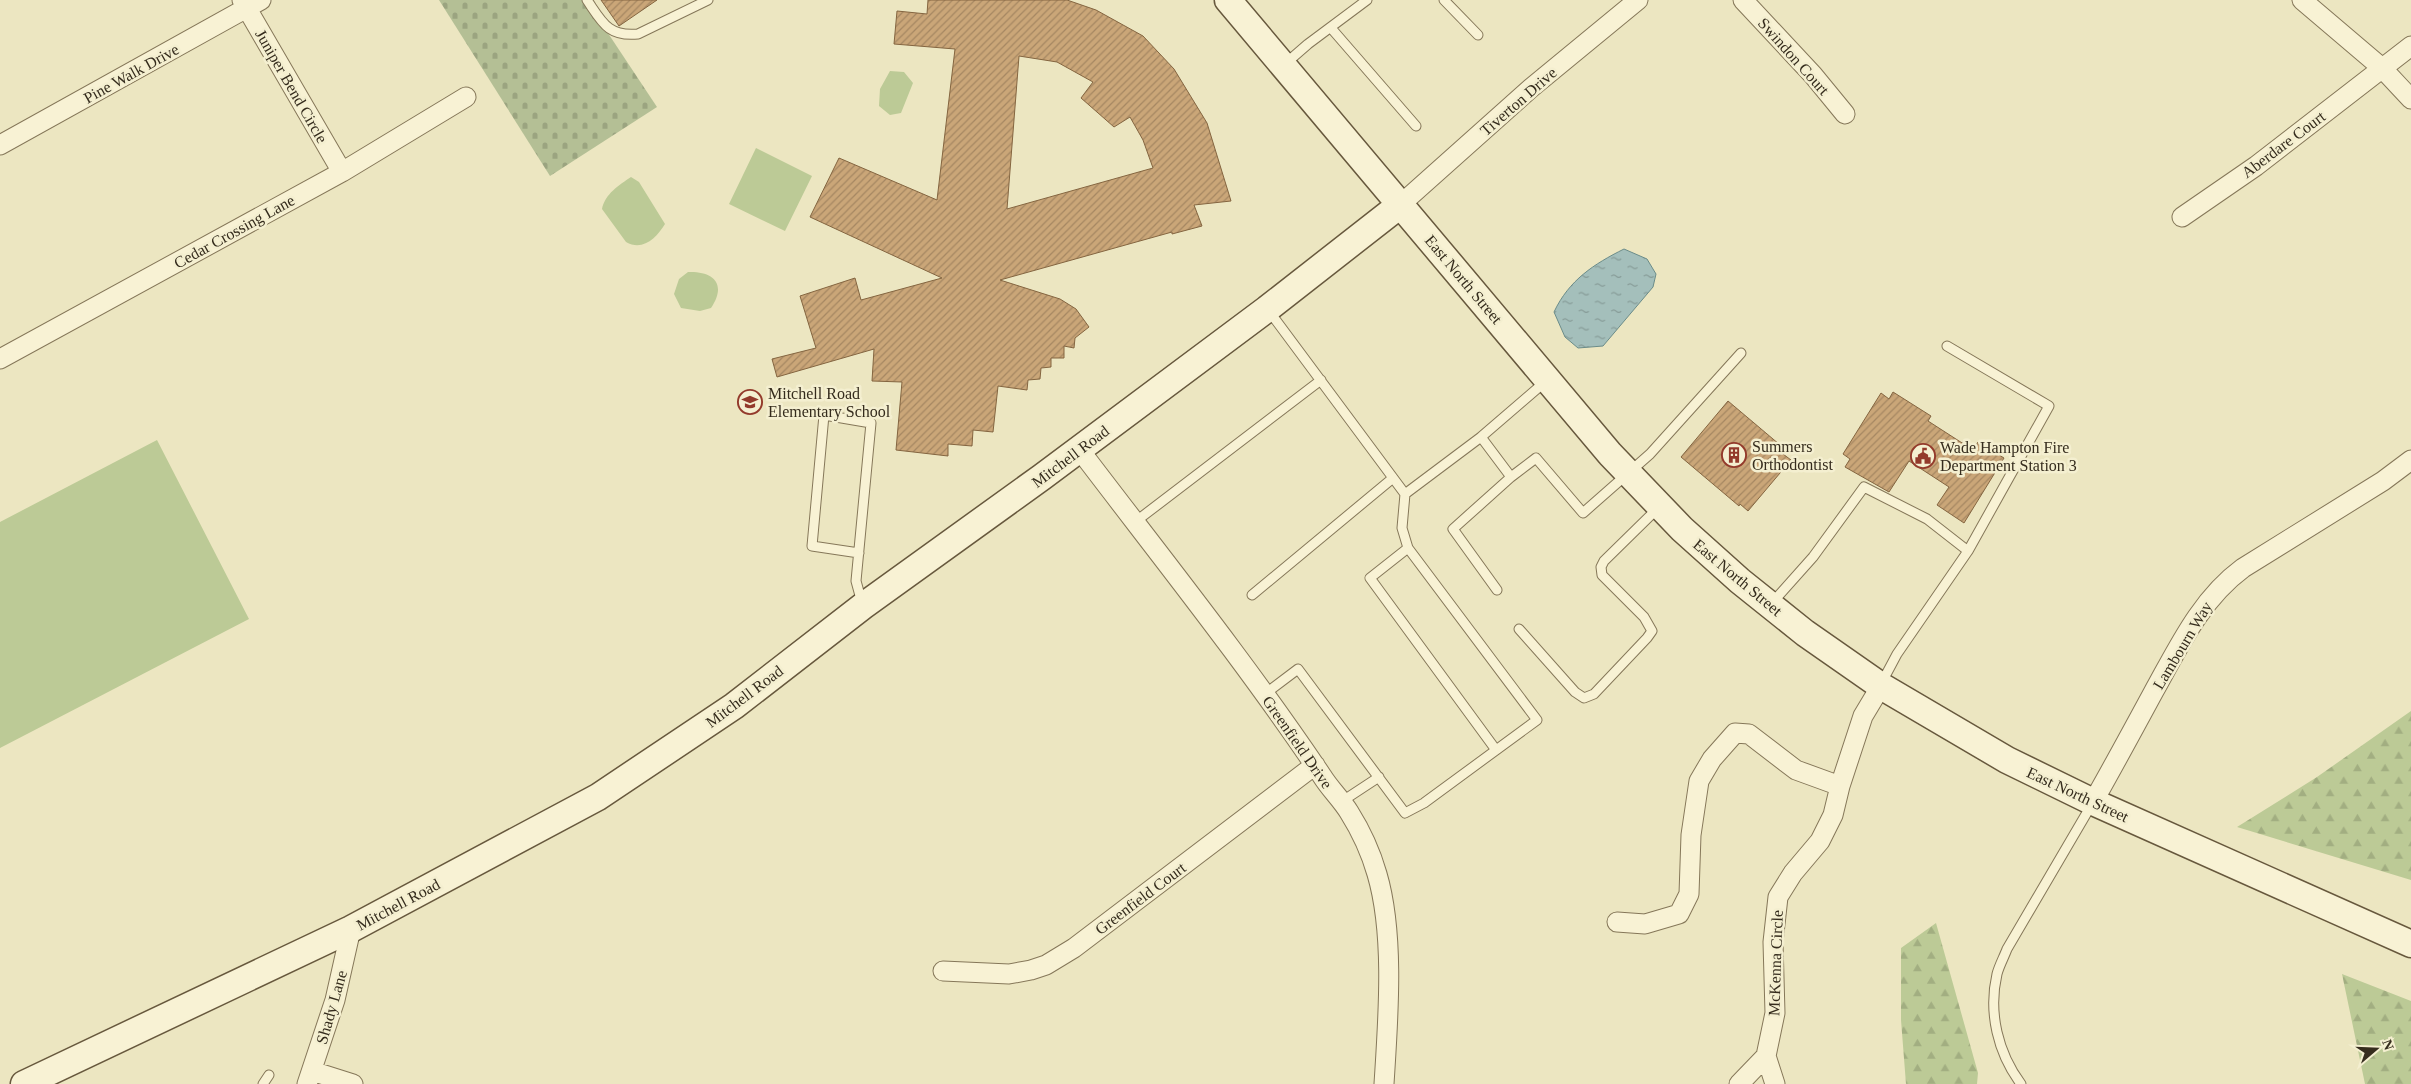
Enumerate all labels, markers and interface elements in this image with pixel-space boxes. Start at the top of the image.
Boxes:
street label: Swindon Court [1755,14,1833,99]
street label: Juniper Bend Circle [251,27,331,146]
street label: Pine Walk Drive [81,40,182,107]
street label: Tiverton Drive [1477,64,1560,139]
street label: Aberdare Court [2238,107,2329,181]
street label: Cedar Crossing Lane [171,191,298,272]
street label: East North Street [1422,232,1506,327]
place label: Mitchell Road Elementary School [768,385,891,421]
school or university icon: Mitchell Road Elementary School [737,389,763,415]
street label: Mitchell Road [1028,422,1112,491]
place label: Summers Orthodontist [1752,438,1833,473]
place label: Wade Hampton Fire Department Station 3 [1940,439,2077,475]
building icon: Summers Orthodontist [1721,442,1747,468]
public building icon: Wade Hampton Fire Department Station 3 [1910,443,1936,469]
street label: East North Street [1690,535,1786,620]
street label: Lambourn Way [2150,598,2216,693]
street label: Mitchell Road [702,662,786,731]
street label: Greenfield Drive [1259,693,1336,792]
street label: East North Street [2024,763,2132,826]
street label: Greenfield Court [1092,859,1189,938]
street label: Mitchell Road [354,875,443,934]
street label: McKenna Circle [1765,910,1786,1016]
street label: Shady Lane [313,968,351,1046]
north arrow [2351,1024,2401,1074]
text: N [2379,1038,2397,1052]

